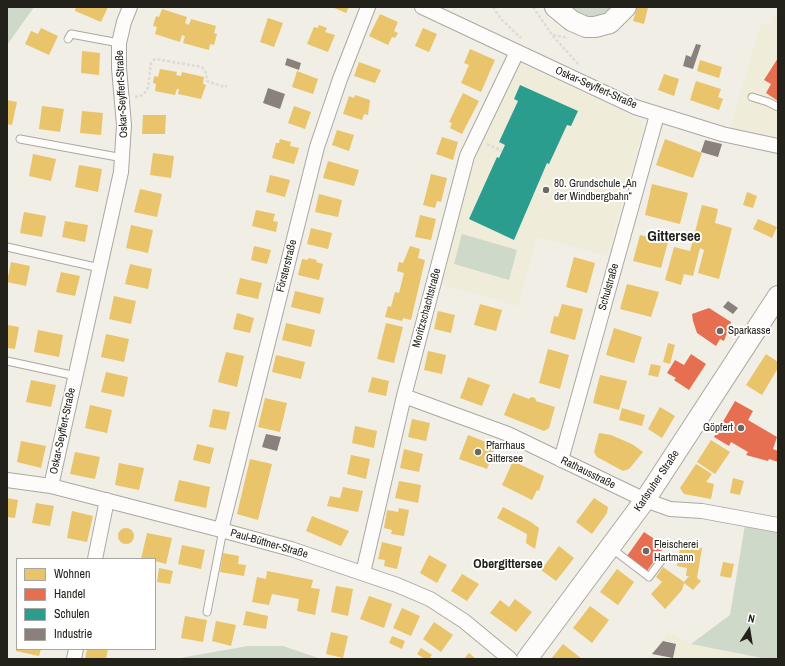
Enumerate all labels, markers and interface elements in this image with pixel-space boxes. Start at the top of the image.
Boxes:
street label: Oskar-Seyffert-Straße [113,50,131,138]
street label: Oskar-Seyffert-Straße [553,64,639,112]
place label: 80. Grundschule „An der Windbergbahn“ [554,177,637,203]
marker: 80. Grundschule „An der Windbergbahn“ [541,185,551,195]
district label: Gittersee [647,228,701,246]
street label: Försterstraße [274,238,300,294]
street label: Schulstraße [596,262,622,312]
street label: Moritzschachtstraße [410,267,444,349]
place label: Sparkasse [728,324,771,338]
marker: Sparkasse [715,326,725,336]
street label: Oskar-Seyffert-Straße [47,387,79,475]
place label: Göpfert [703,421,733,435]
marker: Göpfert [736,423,746,433]
place label: Pfarrhaus Gittersee [486,439,525,465]
marker: Pfarrhaus Gittersee [473,447,483,457]
street label: Karlsruher Straße [632,448,682,514]
street label: Rathausstraße [559,454,617,492]
street label: Paul-Büttner-Straße [229,527,309,561]
place label: Fleischerei Hartmann [654,538,699,564]
marker: Fleischerei Hartmann [641,546,651,556]
district label: Obergittersee [473,557,543,573]
legend [16,558,156,650]
text: Wohnen [54,566,90,582]
text: Handel [54,586,85,602]
text: Schulen [54,606,90,622]
north arrow [729,610,769,650]
text: N [747,611,756,626]
text: Industrie [54,626,92,642]

